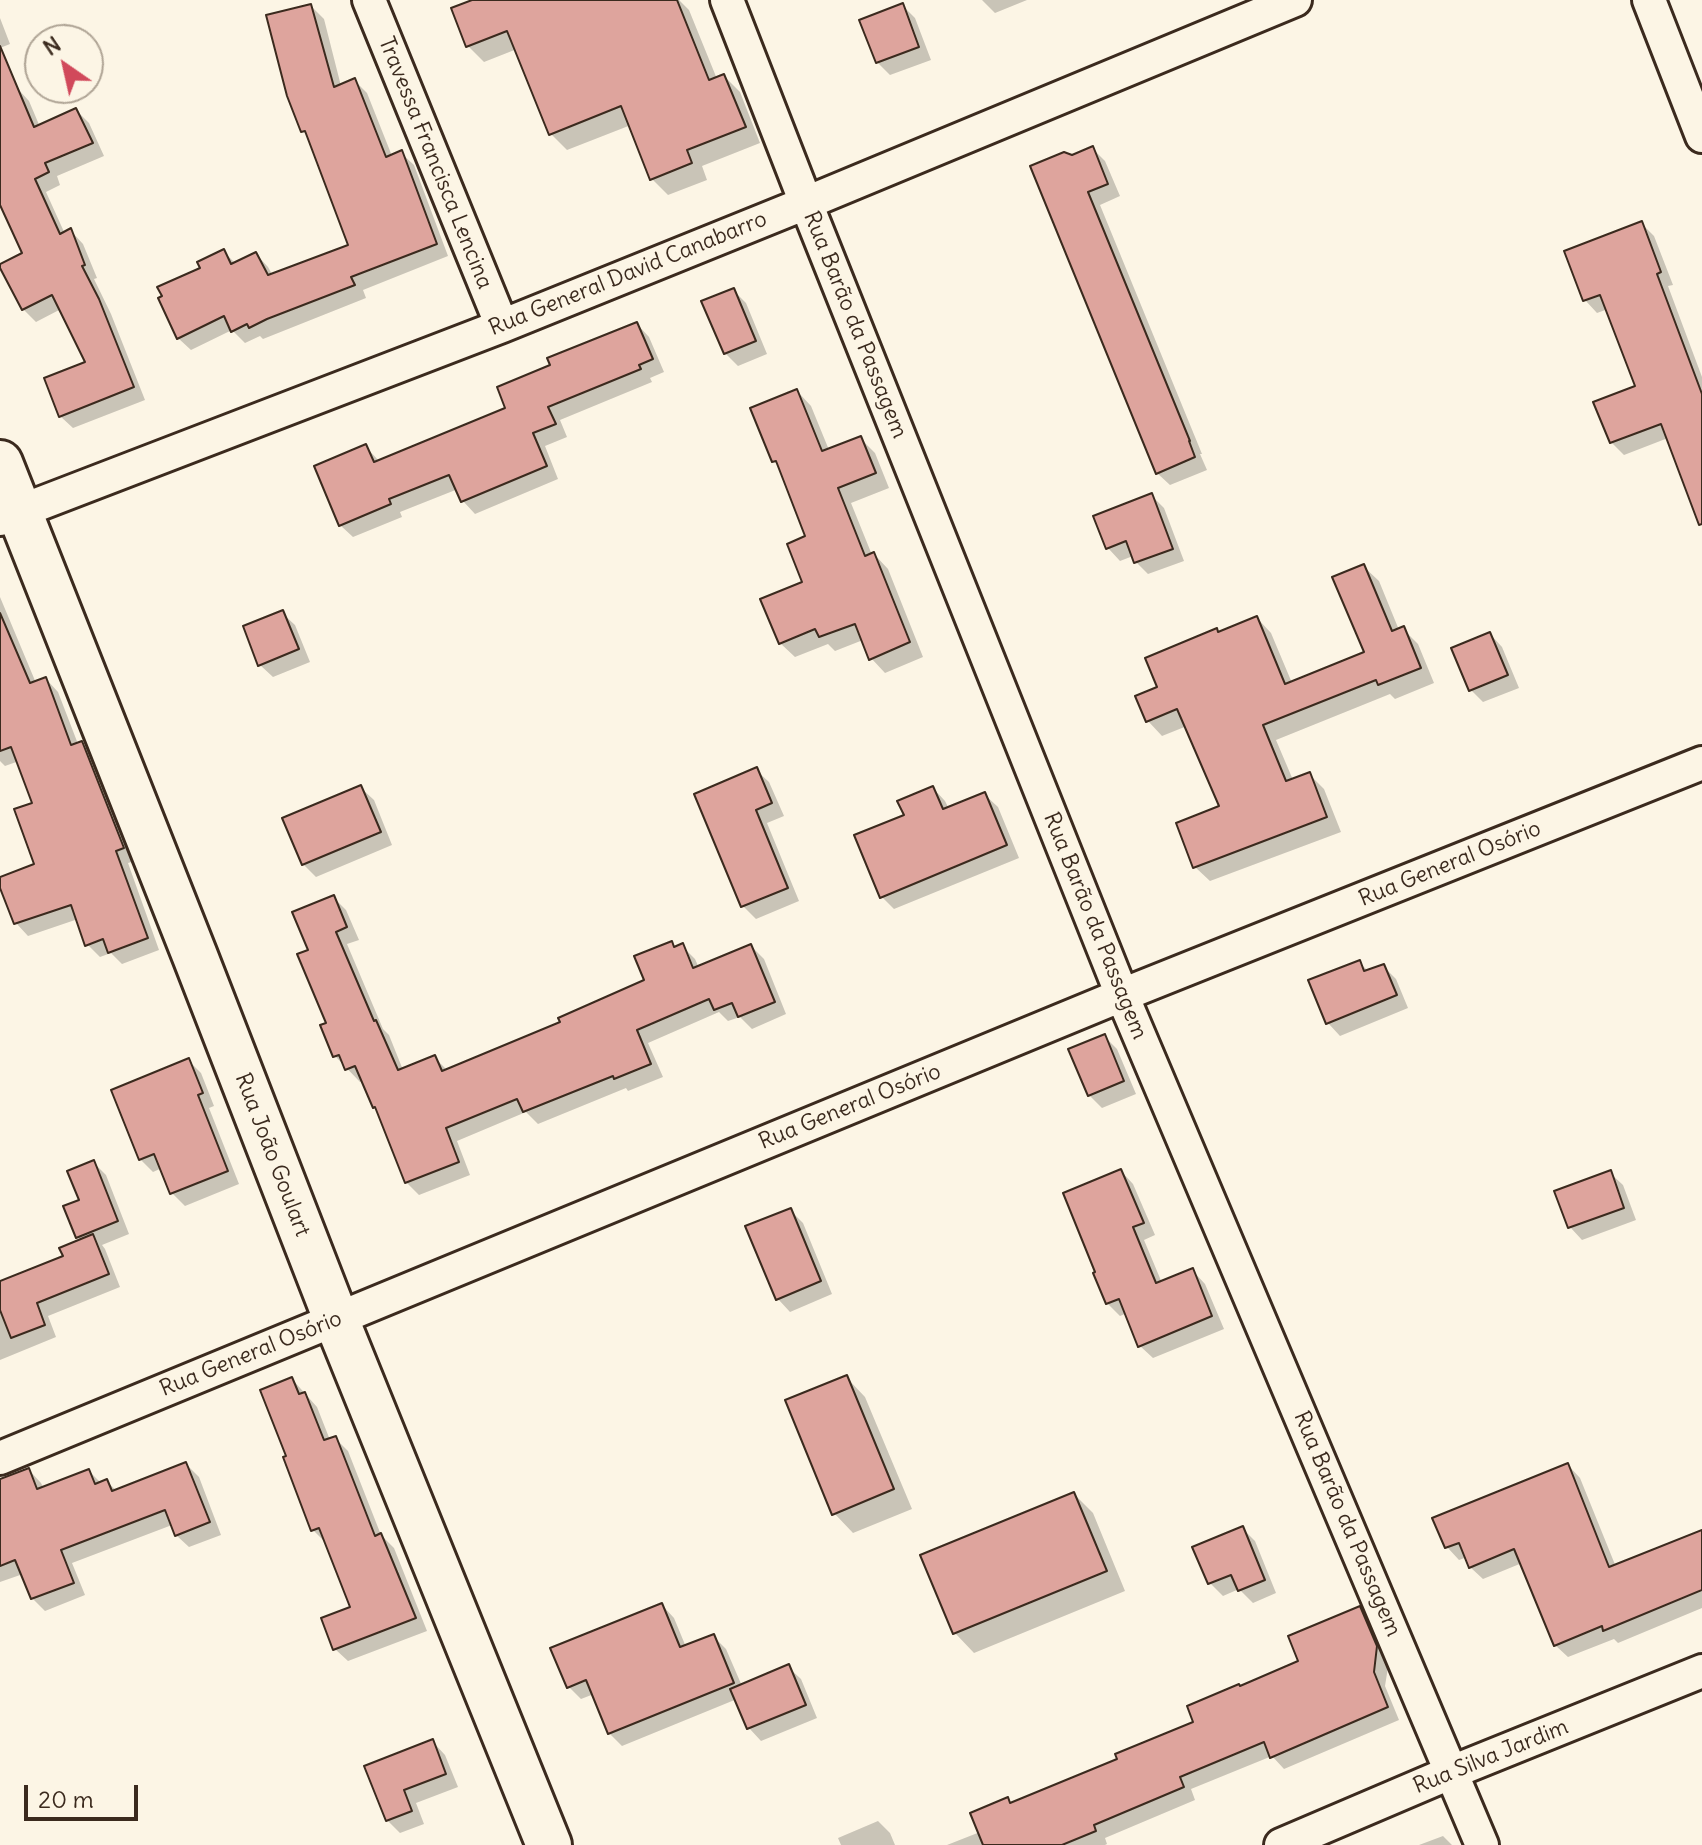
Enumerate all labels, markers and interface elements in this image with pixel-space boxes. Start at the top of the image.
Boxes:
north arrow [24,24,104,104]
text: N [38,30,66,62]
street label: Travessa Francisca Lencina [372,33,498,293]
street label: Rua General David Canabarro [485,206,771,342]
street label: Rua Barão da Passagem [797,208,913,442]
street label: Rua Barão da Passagem [1037,809,1153,1043]
street label: Rua General Osório [1355,815,1545,913]
street label: Rua General Osório [755,1058,945,1156]
street label: Rua João Goulart [229,1070,315,1240]
street label: Rua General Osório [156,1305,346,1403]
street label: Rua Barão da Passagem [1288,1407,1406,1641]
street label: Rua Silva Jardim [1410,1714,1572,1800]
scale bar [28,1769,142,1819]
text: 20 m [38,1784,94,1814]

